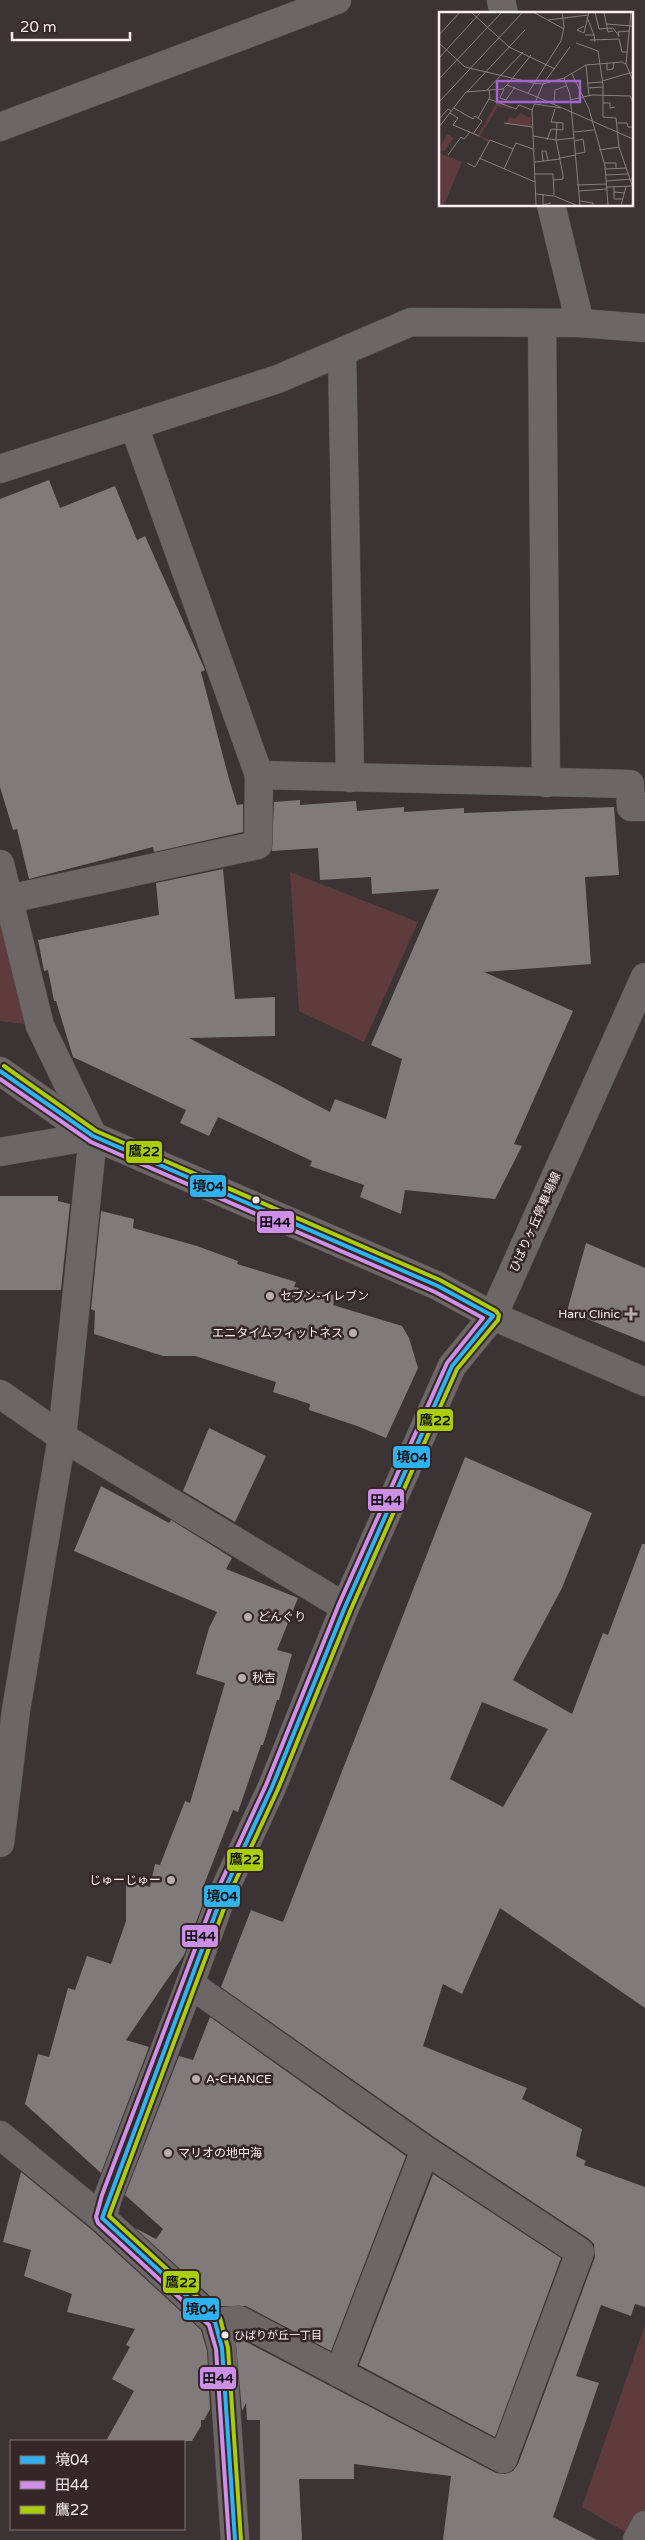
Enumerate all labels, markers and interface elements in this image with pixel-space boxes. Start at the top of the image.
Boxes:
scale bar [12,10,130,42]
inset map [439,12,632,206]
text: 20 m [20,18,57,36]
line badge: 鷹22 [125,1140,163,1164]
text: 鷹22 [128,1143,160,1160]
street label: ひばりヶ丘停車場線 [507,1170,563,1274]
line badge: 境04 [189,1174,227,1198]
text: 境04 [192,1178,224,1195]
unlabelled marker [251,1195,261,1205]
line badge: 田44 [256,1210,295,1234]
text: 田44 [259,1214,291,1231]
place label: セブン-イレブン [280,1289,369,1303]
marker: セブン-イレブン [264,1290,276,1302]
place label: Haru Clinic [558,1307,620,1321]
marker: Haru Clinic [624,1307,638,1321]
place label: エニタイムフィットネス [212,1326,343,1340]
marker: エニタイムフィットネス [347,1327,359,1339]
line badge: 鷹22 [416,1408,454,1432]
text: 鷹22 [419,1412,451,1429]
line badge: 境04 [392,1445,431,1469]
text: 境04 [396,1449,428,1466]
line badge: 田44 [367,1488,405,1512]
text: 田44 [370,1492,402,1509]
place label: どんぐり [258,1610,306,1624]
marker: どんぐり [242,1611,254,1623]
place label: 秋吉 [252,1671,276,1685]
marker: 秋吉 [236,1672,248,1684]
line badge: 鷹22 [226,1848,264,1872]
text: 鷹22 [229,1851,261,1868]
place label: じゅーじゅー [89,1873,161,1887]
marker: じゅーじゅー [165,1874,177,1886]
line badge: 境04 [203,1884,241,1908]
text: 境04 [206,1888,238,1905]
line badge: 田44 [181,1924,219,1948]
text: 田44 [184,1928,216,1945]
place label: A-CHANCE [206,2072,272,2086]
marker: A-CHANCE [190,2073,202,2085]
place label: マリオの地中海 [178,2146,262,2160]
marker: マリオの地中海 [162,2147,174,2159]
line badge: 鷹22 [162,2270,200,2294]
text: 鷹22 [165,2274,197,2291]
line badge: 境04 [182,2297,220,2321]
text: 境04 [185,2301,217,2318]
place label: ひばりが丘一丁目 [234,2329,322,2342]
marker: ひばりが丘一丁目 [220,2330,230,2340]
line badge: 田44 [199,2366,237,2390]
text: 田44 [202,2370,234,2387]
legend [10,2440,185,2530]
text: 境04 [55,2451,89,2469]
text: 田44 [55,2476,89,2494]
text: 鷹22 [55,2501,89,2519]

